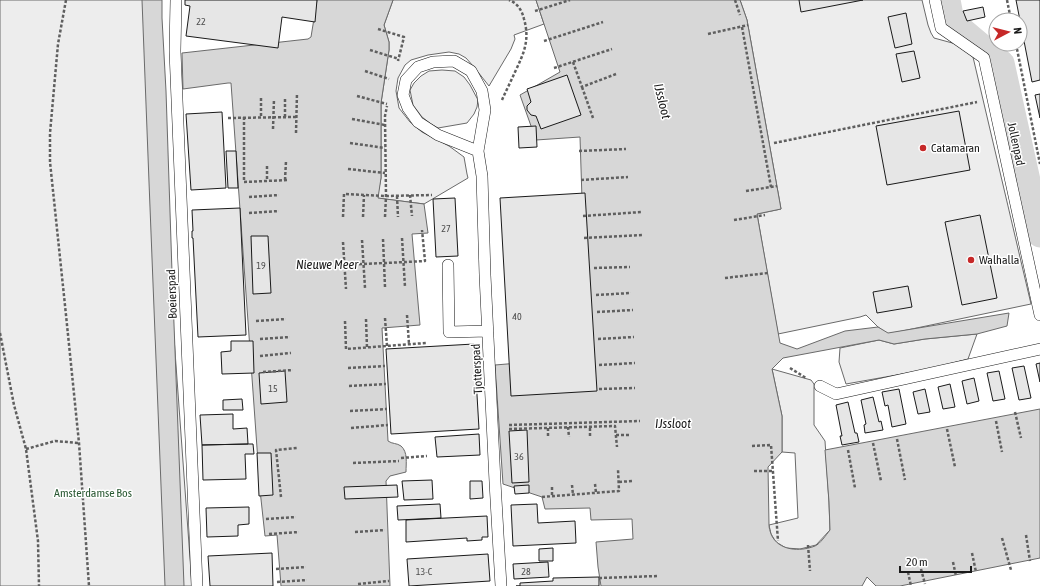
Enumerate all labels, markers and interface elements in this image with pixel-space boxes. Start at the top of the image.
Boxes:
north arrow [988,12,1028,52]
house number: 22 [196,16,206,27]
text: N [1012,27,1024,35]
water label: IJssloot [651,82,674,121]
street label: Jollenpad [1005,121,1027,167]
place label: Catamaran [931,141,980,155]
marker: Catamaran [918,143,928,153]
house number: 27 [441,223,451,234]
place label: Walhalla [979,253,1019,267]
marker: Walhalla [966,255,976,265]
water label: Nieuwe Meer [296,257,359,272]
house number: 19 [256,260,266,271]
street label: Boeierspad [164,269,180,319]
house number: 40 [512,311,522,322]
street label: Tjotterspad [469,343,485,395]
house number: 15 [268,383,278,394]
water label: IJssloot [655,416,691,431]
house number: 36 [514,451,524,462]
park label: Amsterdamse Bos [54,486,132,500]
scale bar [900,548,971,574]
text: 20 m [906,555,928,569]
house number: 13-C [416,566,433,577]
house number: 28 [521,566,531,577]

